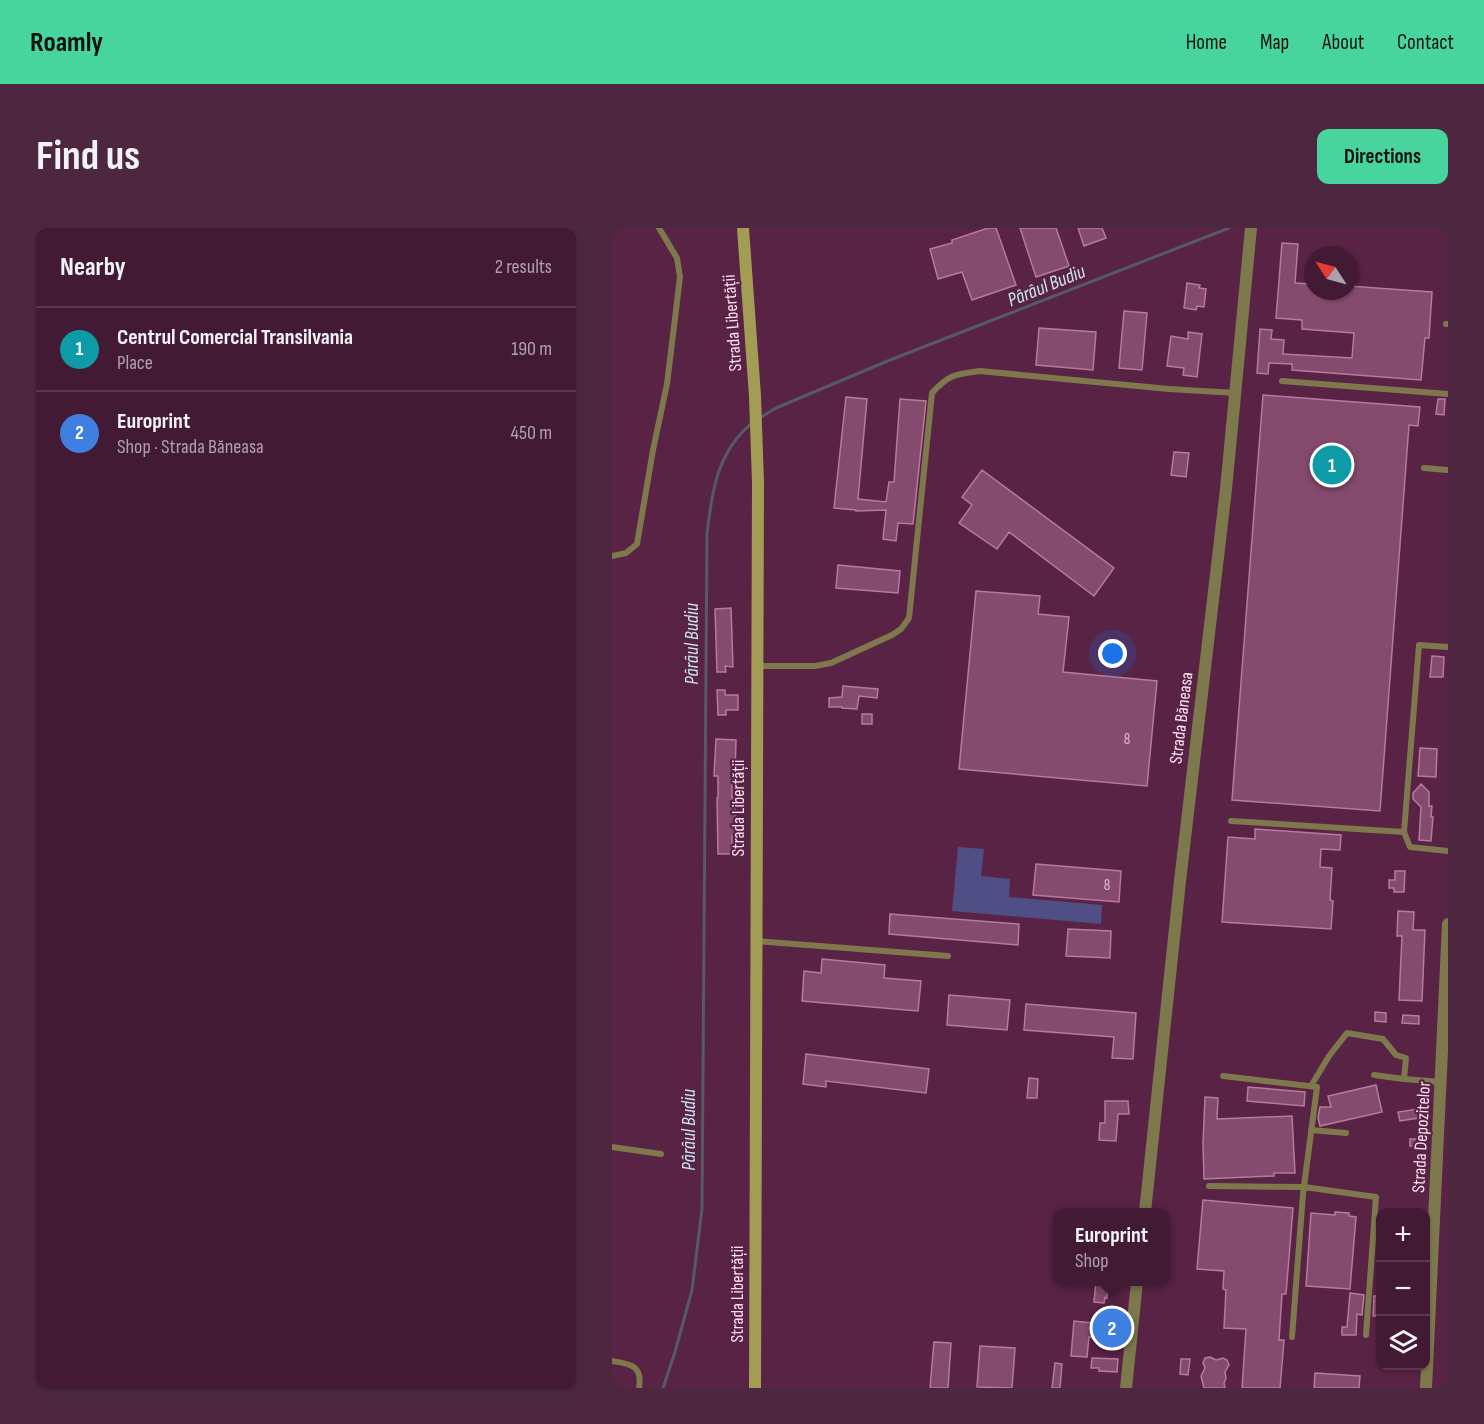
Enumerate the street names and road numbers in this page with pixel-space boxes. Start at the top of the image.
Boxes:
street label: Strada Libertății [719,274,746,372]
street label: Strada Băneasa [1165,671,1198,765]
street label: Strada Libertății [728,760,749,856]
street label: Strada Depozitelor [1408,1081,1435,1193]
street label: Strada Libertății [727,1246,748,1342]

